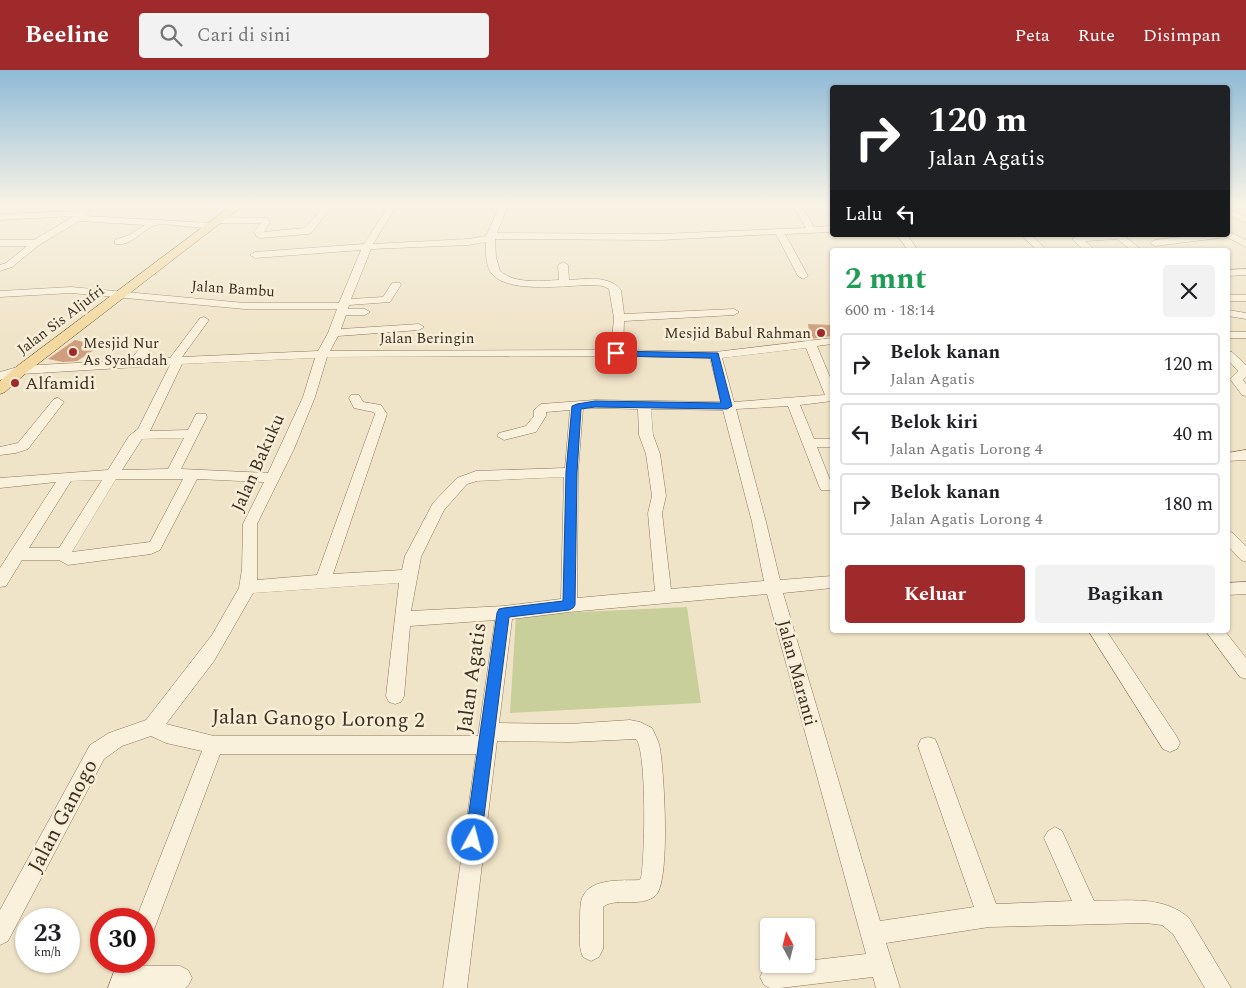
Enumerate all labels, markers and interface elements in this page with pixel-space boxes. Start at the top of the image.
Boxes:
search box [139,13,489,58]
text: Beeline [25,17,109,53]
icon: search [157,21,185,49]
text: Cari di sini [197,21,291,50]
text: Peta [1015,22,1050,49]
text: Rute [1078,22,1115,49]
text: Disimpan [1143,22,1221,49]
text: 120 m [928,94,1027,147]
icon: right [845,105,910,170]
text: Jalan Agatis [928,142,1045,175]
text: Lalu [845,200,882,229]
icon: left [892,200,920,228]
text: 2 mnt [845,256,926,302]
button: close [1163,265,1215,317]
street label: Jalan Bambu [190,275,276,303]
street label: Jalan Sis Aljufri [12,279,110,361]
text: 600 m · 18:14 [845,298,935,322]
place label: Mesjid Babul Rahman [664,322,811,345]
street label: Jalan Beringin [379,327,475,350]
marker: Mesjid Babul Rahman [815,327,827,339]
place label: Mesjid Nur As Syahadah [83,332,168,372]
pin [595,332,637,374]
text: Belok kanan [890,338,1000,367]
icon: arrive [602,339,630,367]
marker: Mesjid Nur As Syahadah [67,346,79,358]
icon: right [847,350,875,378]
text: 120 m [1163,350,1213,379]
text: Jalan Agatis [890,367,975,391]
place label: Alfamidi [25,370,95,397]
marker: Alfamidi [9,377,21,389]
text: Belok kiri [890,408,978,437]
street label: Jalan Bakuku [224,410,292,516]
icon: left [847,420,875,448]
text: 40 m [1173,420,1213,449]
text: Jalan Agatis Lorong 4 [890,437,1043,461]
text: Belok kanan [890,478,1000,507]
icon: right [847,490,875,518]
text: 180 m [1163,490,1213,519]
text: Jalan Agatis Lorong 4 [890,507,1043,531]
button: Keluar [845,565,1025,623]
button: Bagikan [1035,565,1215,623]
street label: Jalan Maranti [770,617,824,729]
street label: Jalan Agatis [448,621,496,735]
street label: Jalan Ganogo Lorong 2 [211,701,425,737]
street label: Jalan Ganogo [20,754,106,878]
position arrow [446,813,498,865]
speed limit sign: 30 [90,908,155,973]
text: 23 [33,915,62,953]
north arrow [760,918,815,972]
map controls [760,918,815,973]
text: km/h [34,943,61,962]

